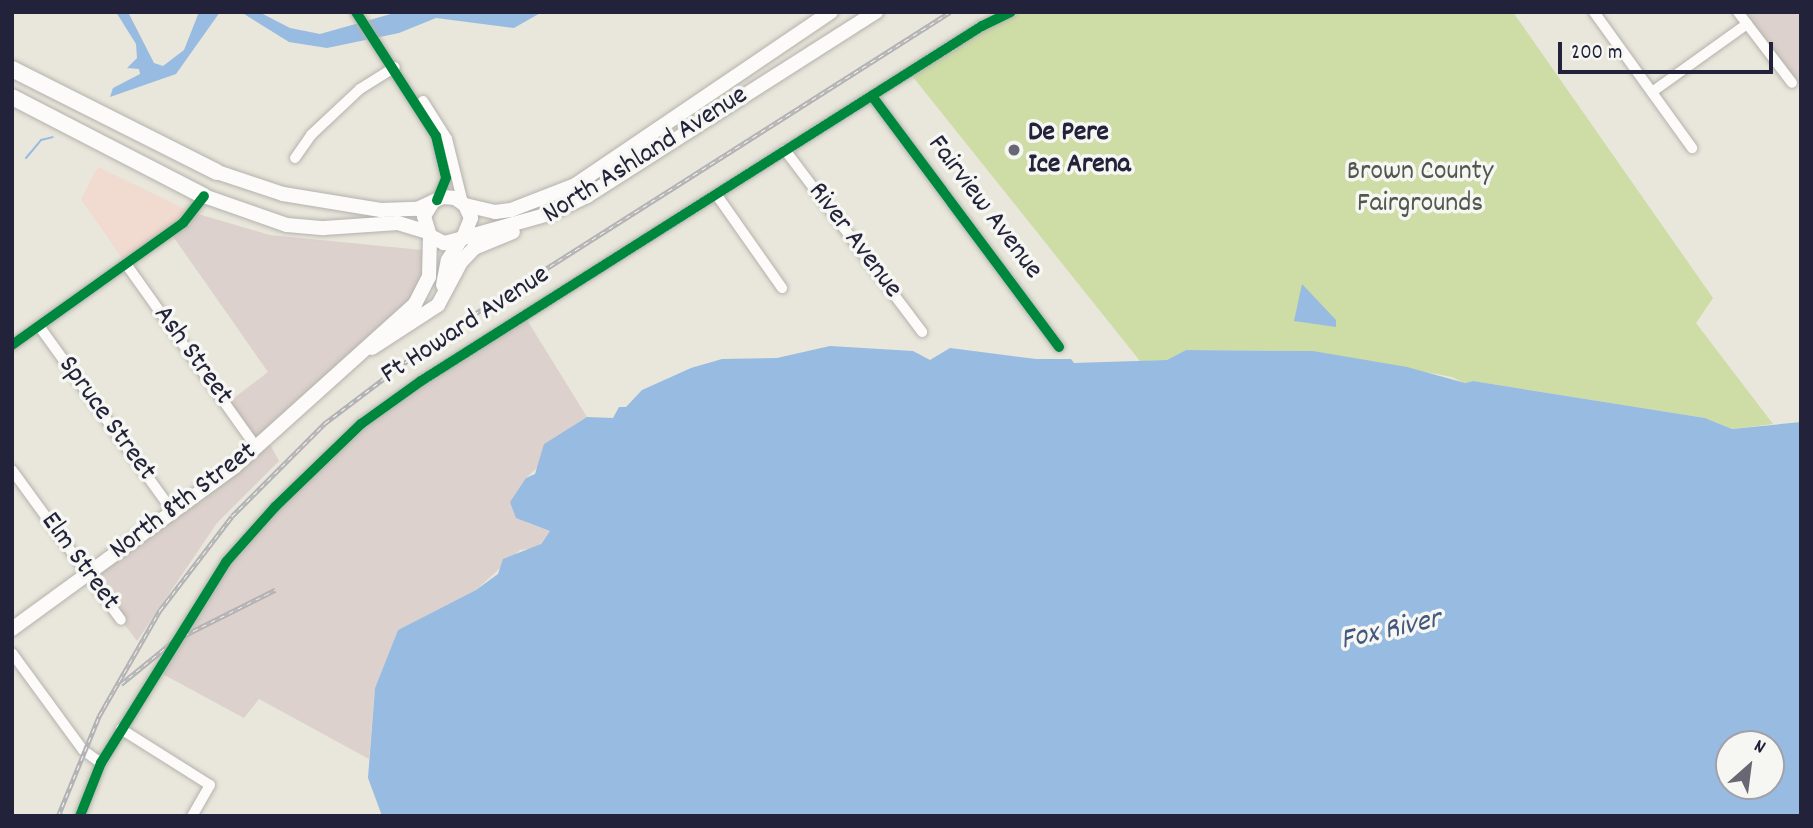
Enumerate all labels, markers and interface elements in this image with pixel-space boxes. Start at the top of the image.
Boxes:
scale bar [1561,28,1776,72]
text: 200 m [1571,39,1622,69]
street label: North Ashland Avenue [537,79,755,233]
place label: De Pere Ice Arena [1028,117,1131,183]
street label: Fairview Avenue [919,129,1049,287]
marker: De Pere Ice Arena [1006,142,1022,158]
park label: Brown County Fairgrounds [1347,156,1493,222]
street label: River Avenue [800,177,908,305]
street label: Ft Howard Avenue [376,259,556,393]
street label: Ash Street [145,300,239,412]
street label: Spruce Street [50,350,162,488]
street label: North 8th Street [104,436,264,568]
street label: Elm Street [32,506,126,618]
water label: Fox River [1337,603,1445,661]
north arrow [1715,730,1785,800]
text: N [1749,734,1770,762]

